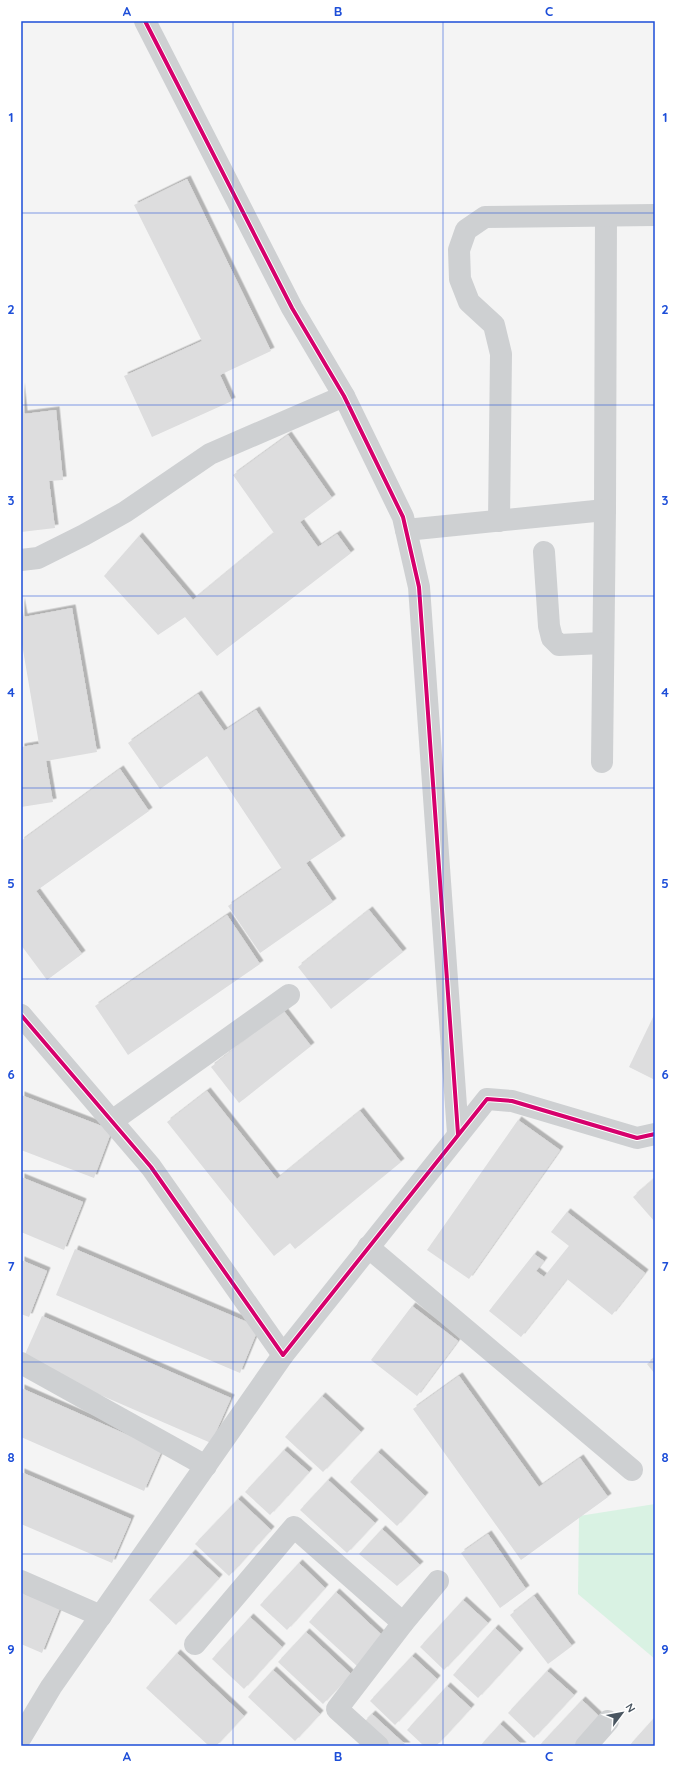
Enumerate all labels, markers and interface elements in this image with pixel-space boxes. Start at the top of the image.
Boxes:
text: A [123,3,132,19]
text: B [334,3,342,19]
text: C [545,3,553,19]
text: 1 [8,109,14,125]
text: 1 [662,109,668,125]
text: 2 [7,301,15,317]
text: 2 [661,301,669,317]
text: 3 [8,492,15,508]
text: 3 [662,492,669,508]
text: 4 [7,684,15,700]
text: 4 [661,684,669,700]
text: 5 [7,875,15,891]
text: 5 [661,875,669,891]
text: 6 [7,1066,15,1082]
text: 6 [661,1066,669,1082]
text: 7 [7,1258,15,1274]
text: 7 [661,1258,669,1274]
text: 8 [7,1449,15,1465]
text: 8 [661,1449,669,1465]
text: 9 [7,1641,15,1657]
text: 9 [661,1641,669,1657]
north arrow [602,1693,642,1733]
text: N [622,1701,639,1715]
text: A [123,1748,132,1764]
text: B [334,1748,342,1764]
text: C [545,1748,553,1764]

